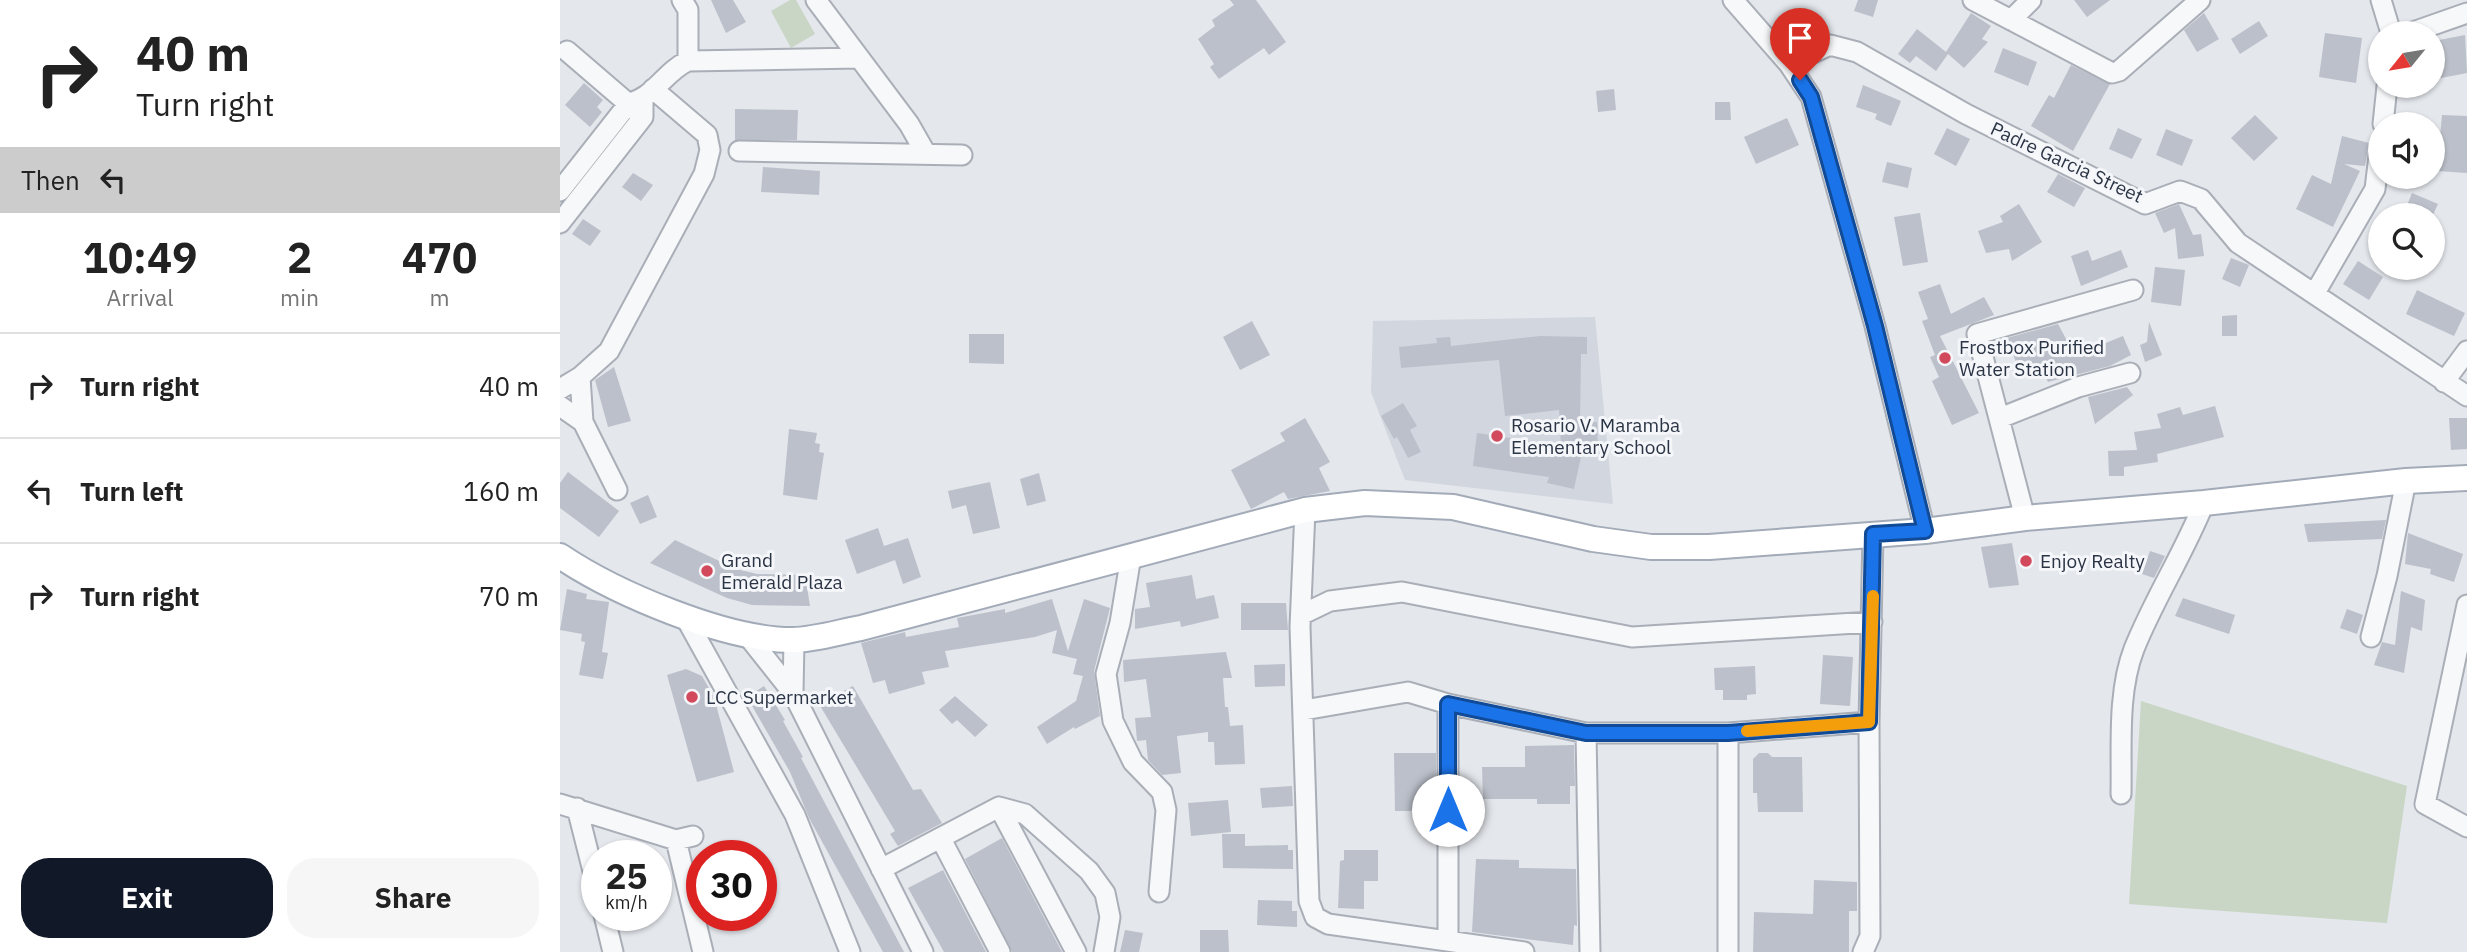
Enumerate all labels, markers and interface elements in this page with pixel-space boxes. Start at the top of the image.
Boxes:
pin [1770,8,1830,80]
icon: arrive [1781,19,1819,57]
text: 40 m [136,21,250,84]
north arrow [2368,21,2445,98]
map controls [2368,21,2445,280]
icon: right [21,28,112,119]
text: Turn right [136,83,274,125]
button: sound [2368,112,2445,189]
street label: Padre Garcia Street [1987,116,2147,208]
icon: left [94,161,132,199]
text: Then [21,163,80,197]
button: search [2368,203,2445,280]
text: 10:49 [83,230,197,285]
text: 2 [287,230,312,285]
text: 470 [402,230,477,285]
text: Arrival [107,282,174,312]
text: min [280,282,319,312]
text: m [429,282,450,312]
place label: Frostbox Purified Water Station [1959,335,2104,381]
marker: Frostbox Purified Water Station [1937,350,1953,366]
icon: right [21,367,59,405]
text: Turn right [80,369,199,403]
text: 40 m [479,369,539,403]
place label: Rosario V. Maramba Elementary School [1511,413,1680,459]
marker: Rosario V. Maramba Elementary School [1489,428,1505,444]
icon: left [21,472,59,510]
text: Turn left [80,474,183,508]
text: 160 m [463,474,539,508]
place label: Grand Emerald Plaza [721,548,843,594]
place label: Enjoy Realty [2040,549,2145,573]
marker: Enjoy Realty [2018,553,2034,569]
marker: Grand Emerald Plaza [699,563,715,579]
icon: right [21,577,59,615]
text: Turn right [80,579,199,613]
text: 70 m [479,579,539,613]
place label: LCC Supermarket [706,685,854,709]
marker: LCC Supermarket [684,689,700,705]
position arrow [1411,773,1485,847]
speed limit sign: 30 [686,840,777,931]
text: 25 [605,853,648,899]
button: Exit [21,858,273,938]
button: Share [287,858,539,938]
text: km/h [605,891,648,914]

